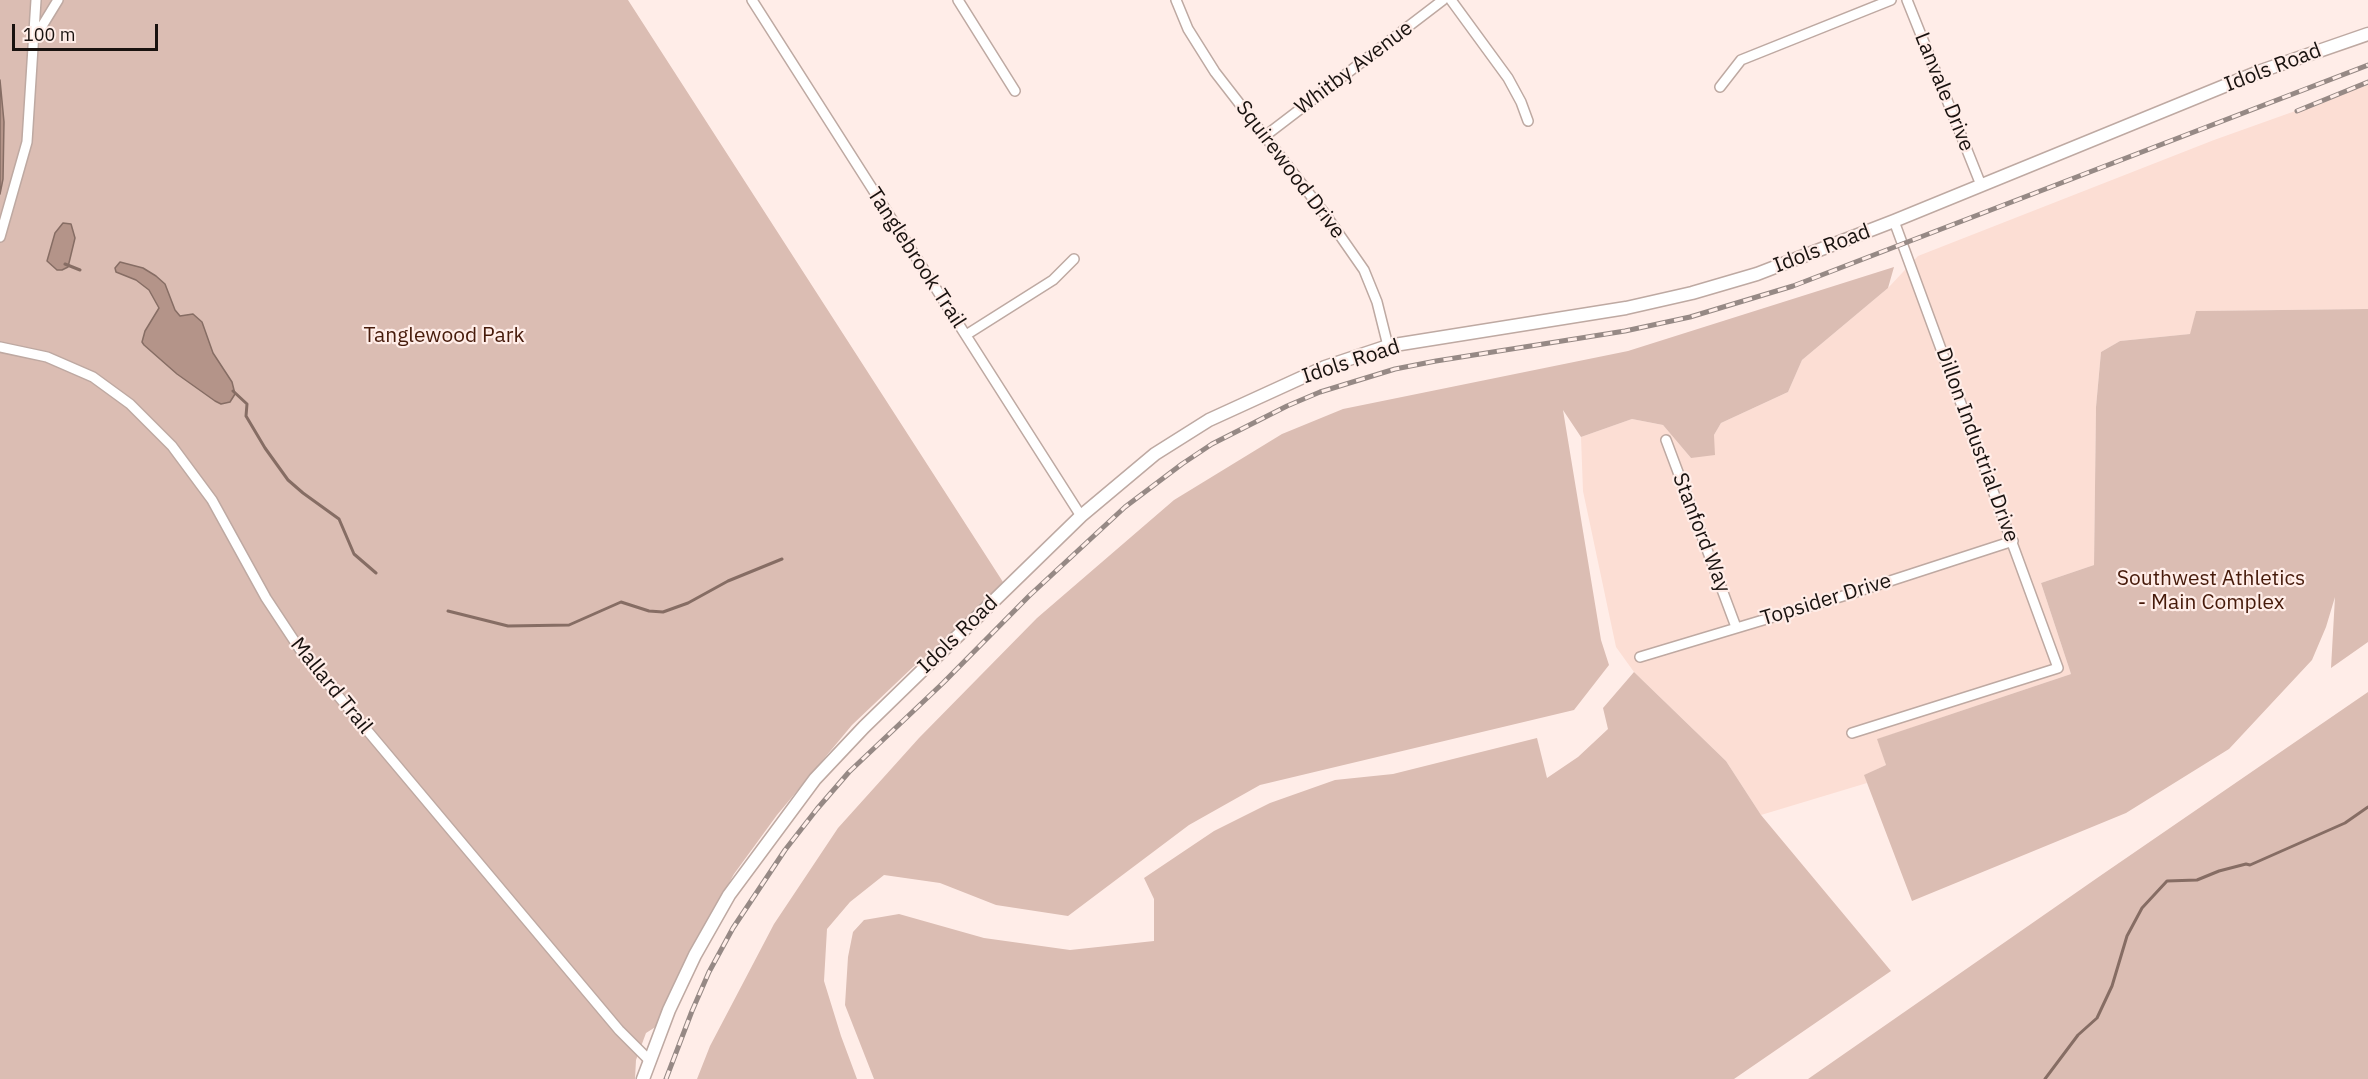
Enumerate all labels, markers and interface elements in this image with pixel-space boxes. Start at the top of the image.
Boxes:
scale bar [15,12,160,50]
street label: Whitby Avenue [1290,16,1418,120]
text: 100 m [23,23,75,46]
street label: Lanvale Drive [1909,29,1979,155]
street label: Idols Road [2221,38,2325,98]
street label: Squirewood Drive [1230,96,1350,244]
street label: Tanglebrook Trail [861,183,971,333]
street label: Idols Road [1770,219,1874,279]
park label: Tanglewood Park [363,323,525,349]
street label: Idols Road [1299,334,1403,390]
street label: Dillon Industrial Drive [1930,344,2024,546]
street label: Stanford Way [1667,470,1735,596]
park label: Southwest Athletics - Main Complex [2117,566,2305,616]
street label: Topsider Drive [1758,568,1894,632]
street label: Idols Road [913,591,1003,679]
street label: Mallard Trail [285,633,377,739]

